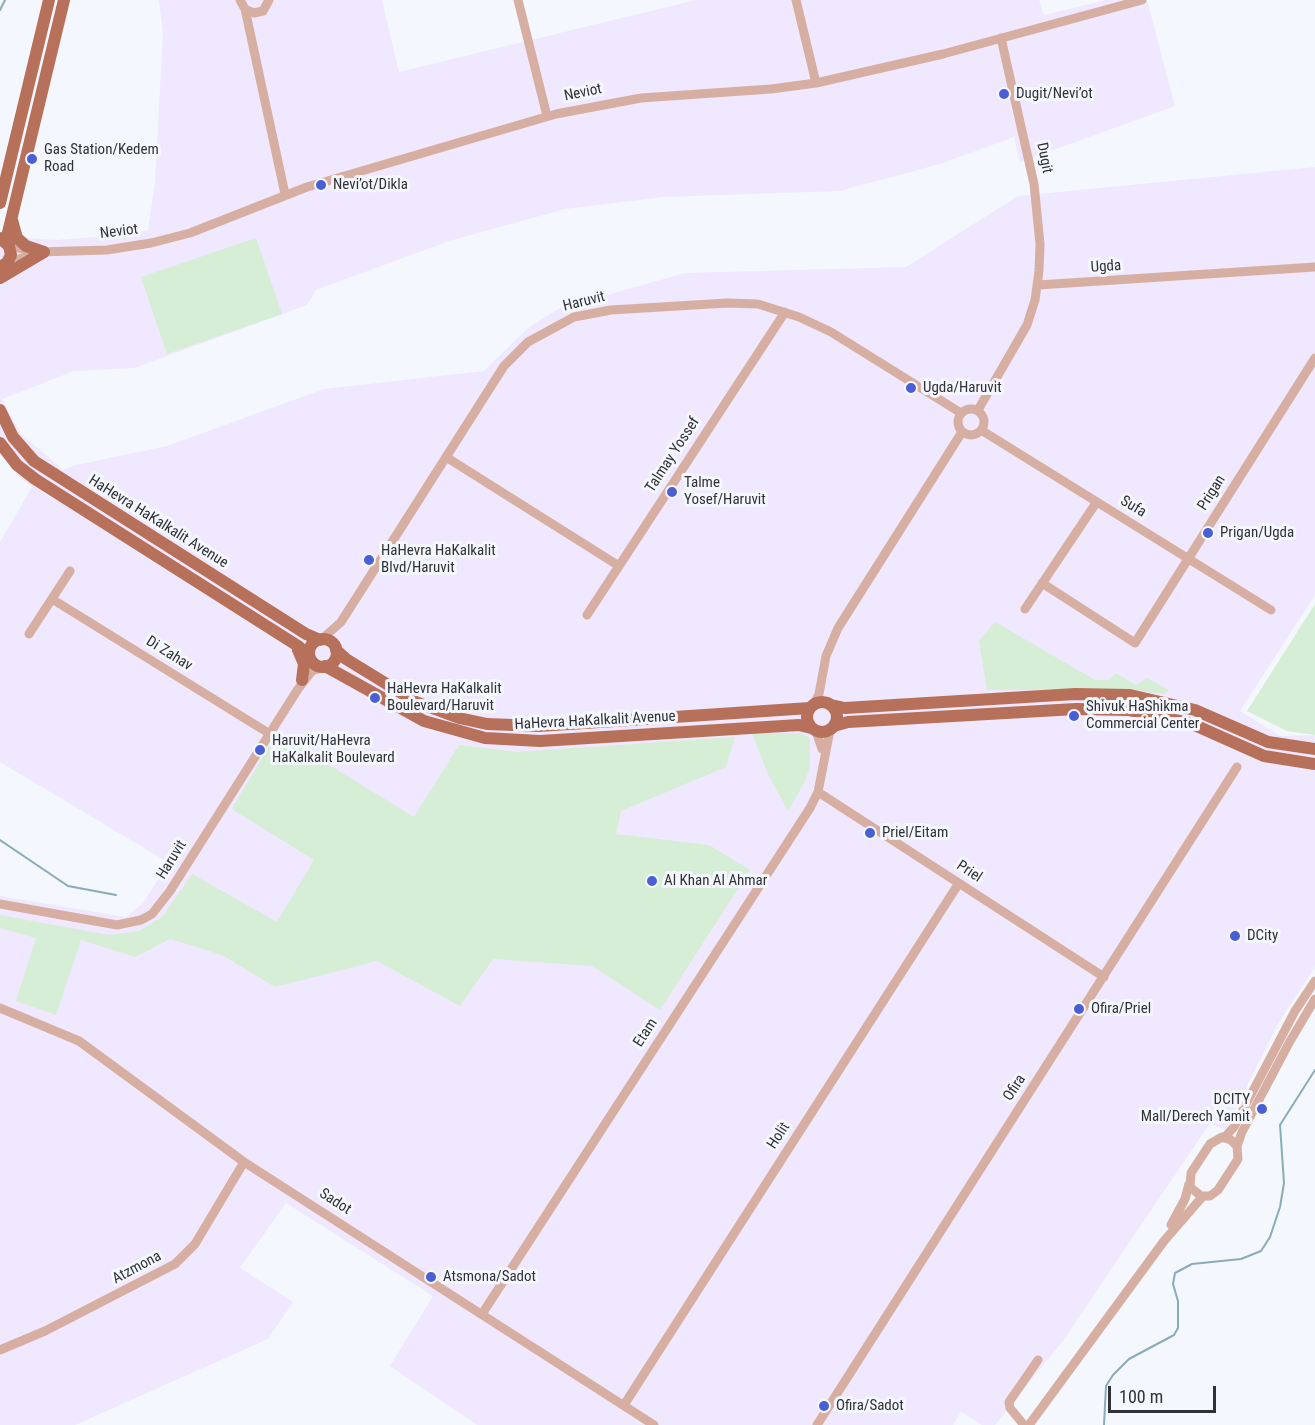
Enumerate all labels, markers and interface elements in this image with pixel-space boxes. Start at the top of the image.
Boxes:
street label: Neviot [563,80,603,106]
place label: Dugit/Nevi’ot [1016,85,1093,103]
marker: Dugit/Nevi’ot [997,87,1011,101]
place label: Gas Station/Kedem Road [44,141,159,176]
street label: Dugit [1032,141,1056,175]
marker: Gas Station/Kedem Road [25,152,39,166]
place label: Nevi’ot/Dikla [333,176,408,194]
marker: Nevi’ot/Dikla [314,178,328,192]
street label: Neviot [99,221,139,243]
street label: Ugda [1090,257,1122,277]
street label: Haruvit [561,288,607,316]
place label: Ugda/Haruvit [923,379,1002,397]
marker: Ugda/Haruvit [904,381,918,395]
street label: Talmay Yossef [642,414,704,496]
street label: HaHevra HaKalkalit Avenue [85,472,231,572]
street label: Prigan [1194,472,1230,514]
place label: Talme Yosef/Haruvit [684,474,766,509]
marker: Talme Yosef/Haruvit [665,485,679,499]
street label: Sufa [1117,492,1149,522]
place label: Prigan/Ugda [1220,524,1294,542]
marker: Prigan/Ugda [1201,526,1215,540]
place label: HaHevra HaKalkalit Blvd/Haruvit [381,542,496,577]
marker: HaHevra HaKalkalit Blvd/Haruvit [362,553,376,567]
street label: Di Zahav [143,633,195,675]
place label: HaHevra HaKalkalit Boulevard/Haruvit [387,680,502,715]
marker: HaHevra HaKalkalit Boulevard/Haruvit [368,691,382,705]
place label: Shivuk HaShikma Commercial Center [1086,698,1199,733]
street label: HaHevra HaKalkalit Avenue [514,708,676,734]
marker: Shivuk HaShikma Commercial Center [1067,709,1081,723]
place label: Haruvit/HaHevra HaKalkalit Boulevard [272,732,395,767]
marker: Haruvit/HaHevra HaKalkalit Boulevard [253,743,267,757]
place label: Priel/Eitam [882,824,948,842]
marker: Priel/Eitam [863,826,877,840]
street label: Haruvit [153,837,191,883]
street label: Priel [953,857,985,887]
place label: Al Khan Al Ahmar [664,872,767,890]
marker: Al Khan Al Ahmar [645,874,659,888]
place label: DCity [1247,927,1278,945]
marker: DCity [1228,929,1242,943]
place label: Ofira/Priel [1091,1000,1151,1018]
marker: Ofira/Priel [1072,1002,1086,1016]
street label: Etam [630,1015,662,1051]
street label: Ofira [1000,1071,1030,1105]
place label: DCITY Mall/Derech Yamit [1141,1091,1250,1126]
marker: DCITY Mall/Derech Yamit [1255,1102,1269,1116]
street label: Holit [764,1119,794,1153]
street label: Sadot [316,1185,354,1219]
street label: Atzmona [109,1248,165,1288]
place label: Atsmona/Sadot [443,1268,536,1286]
marker: Atsmona/Sadot [424,1270,438,1284]
scale bar [1111,1374,1219,1412]
text: 100 m [1119,1386,1163,1407]
place label: Ofira/Sadot [836,1397,904,1415]
marker: Ofira/Sadot [817,1399,831,1413]

